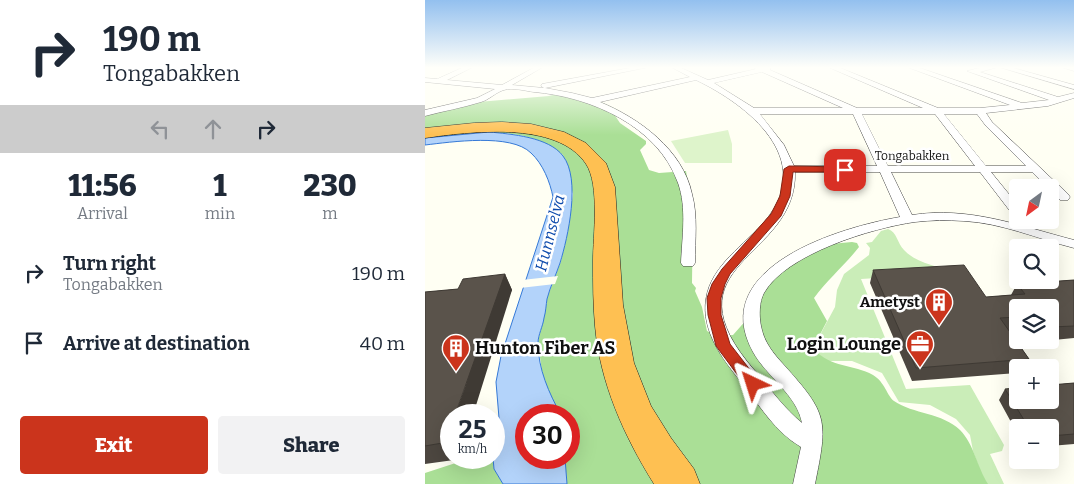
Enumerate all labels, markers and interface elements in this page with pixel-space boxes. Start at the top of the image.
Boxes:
text: 190 m [103,18,201,60]
icon: right [20,20,85,85]
text: Tongabakken [103,60,240,87]
icon: left [146,115,174,143]
icon: ahead [199,115,227,143]
icon: right [252,115,280,143]
pin [824,149,866,191]
street label: Tongabakken [875,149,950,163]
icon: arrive [831,156,859,184]
text: 11:56 [68,168,137,204]
text: 1 [213,168,227,204]
text: 230 [303,168,357,204]
north arrow [1009,179,1059,229]
map controls [1009,179,1059,469]
water label: Hunnselva [531,193,569,273]
text: Arrival [77,204,128,223]
text: min [205,204,235,223]
text: m [322,204,338,223]
button: search [1009,239,1059,289]
text: Turn right [63,252,156,275]
icon: right [20,259,48,287]
text: 190 m [352,262,405,285]
text: Tongabakken [63,275,163,294]
building icon: Ametyst [924,287,954,326]
place label: Ametyst [860,293,920,311]
button: layers [1009,299,1059,349]
icon: arrive [20,329,48,357]
office icon: Login Lounge [905,329,935,368]
text: Arrive at destination [63,332,250,355]
text: 40 m [360,332,405,355]
building icon: Hunton Fiber AS [441,333,471,372]
place label: Login Lounge [787,333,901,355]
place label: Hunton Fiber AS [475,337,615,359]
position arrow [726,357,778,409]
button: + [1009,359,1059,409]
speed limit sign: 30 [515,404,580,469]
text: 25 [459,415,486,445]
button: Exit [20,416,208,474]
button: Share [218,416,405,474]
button: − [1009,419,1059,469]
text: km/h [458,442,487,456]

